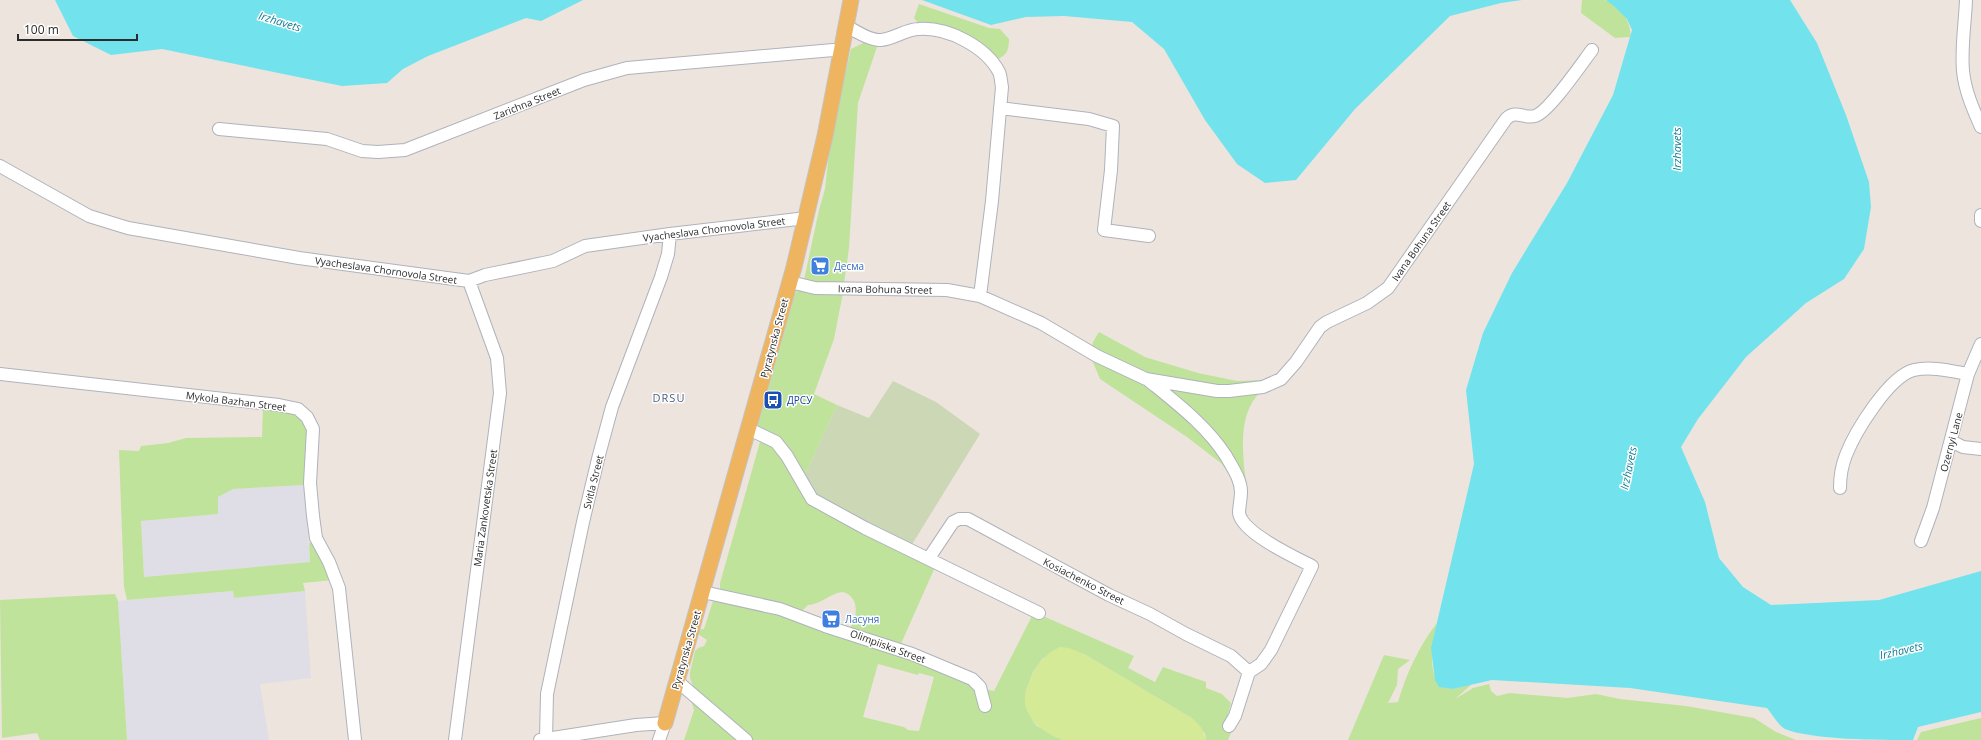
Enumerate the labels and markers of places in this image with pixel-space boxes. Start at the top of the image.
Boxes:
supermarket icon: Десма [809,255,831,277]
place label: Десма [834,259,864,273]
bus stop icon: ДРСУ [762,389,784,411]
place label: ДРСУ [787,393,813,407]
supermarket icon: Ласуня [820,608,842,630]
place label: Ласуня [845,612,879,626]

